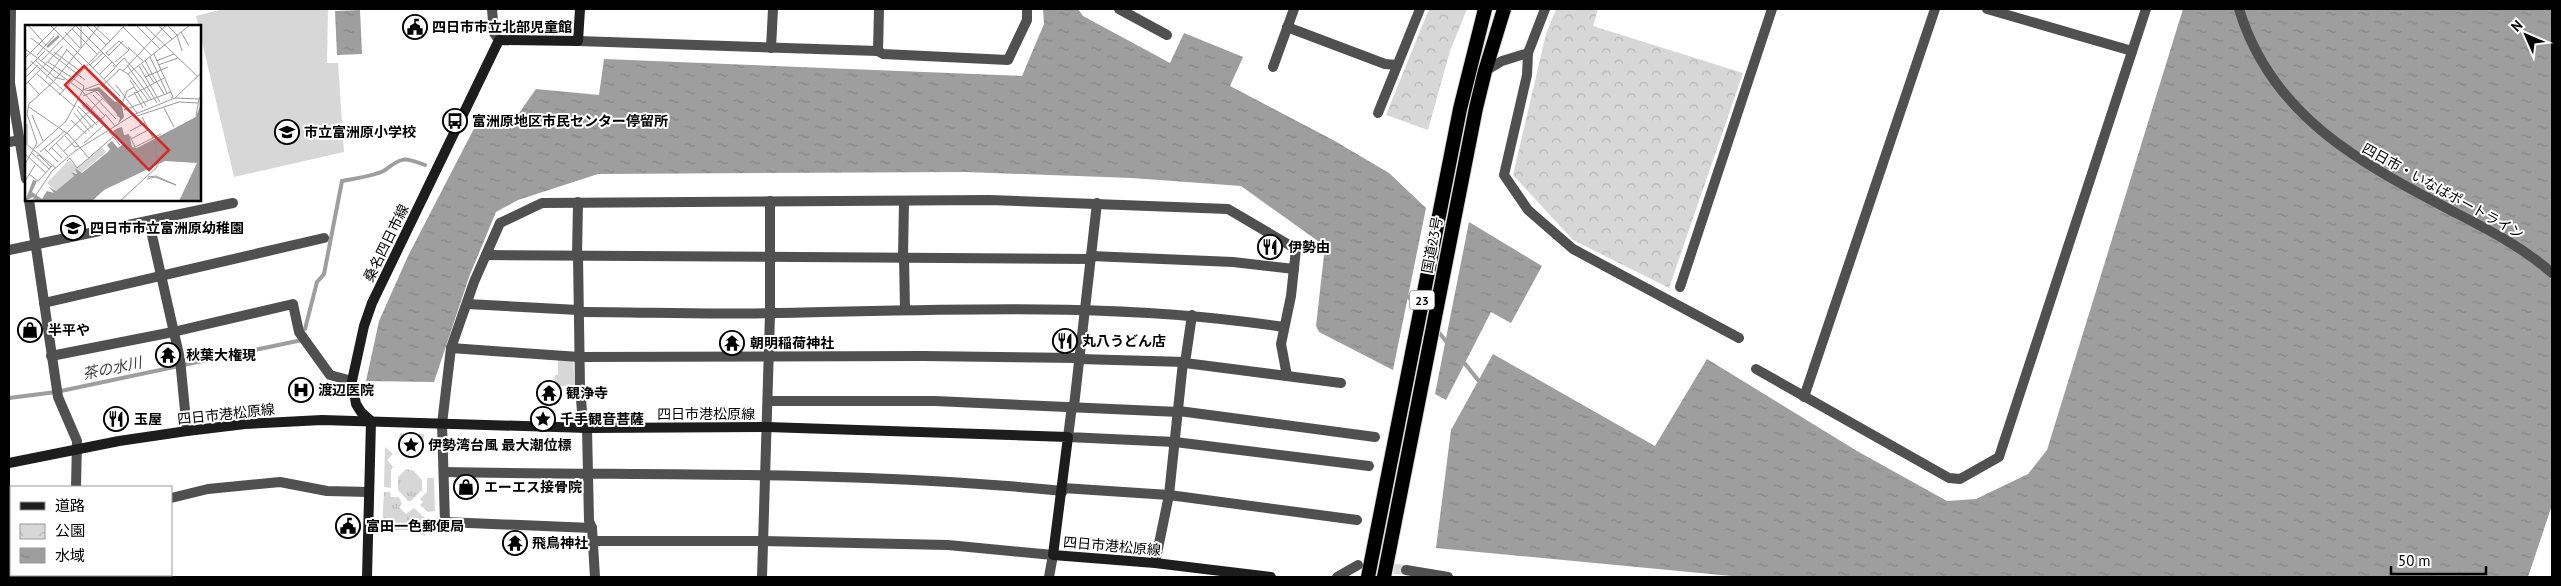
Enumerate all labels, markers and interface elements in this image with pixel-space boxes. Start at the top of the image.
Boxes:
north arrow [2501,10,2551,60]
public building icon: 四日市市立北部児童館 [402,14,428,40]
text: N [2507,16,2526,35]
place label: 四日市市立北部児童館 [432,18,572,36]
inset map [25,25,201,201]
bus stop icon: 富洲原地区市民センター停留所 [442,108,468,134]
place label: 富洲原地区市民センター停留所 [472,112,668,130]
school or university icon: 市立富洲原小学校 [274,119,300,145]
place label: 市立富洲原小学校 [304,123,416,141]
street label: 四日市・いなばポートライン [2359,139,2527,243]
street label: 桑名四日市線 [359,201,413,285]
school or university icon: 四日市市立富洲原幼稚園 [60,215,86,241]
street label: 国道23号 [1418,215,1446,275]
place label: 四日市市立富洲原幼稚園 [90,219,244,237]
restaurant icon: 伊勢由 [1257,234,1283,260]
place label: 伊勢由 [1288,238,1330,256]
road number: 23 [1410,290,1434,310]
shop icon: 半平や [17,317,43,343]
place label: 半平や [48,321,90,339]
restaurant icon: 丸八うどん店 [1052,328,1078,354]
temple icon: 朝明稲荷神社 [719,330,745,356]
place label: 丸八うどん店 [1082,332,1166,350]
place label: 朝明稲荷神社 [750,334,834,352]
temple icon: 秋葉大権現 [155,342,181,368]
place label: 秋葉大権現 [186,346,256,364]
water label: 茶の水川 [81,352,145,384]
hospital icon: 渡辺医院 [288,377,314,403]
temple icon: 観浄寺 [536,380,562,406]
place label: 渡辺医院 [318,381,374,399]
place label: 観浄寺 [566,384,608,402]
street label: 四日市港松原線 [176,400,276,428]
street label: 四日市港松原線 [657,405,755,423]
restaurant icon: 玉屋 [103,406,129,432]
place icon: 千手観音菩薩 [530,406,556,432]
place label: 玉屋 [134,410,162,428]
place label: 千手観音菩薩 [560,410,644,428]
place icon: 伊勢湾台風 最大潮位標 [398,432,424,458]
place label: 伊勢湾台風 最大潮位標 [428,436,572,454]
shop icon: エーエス接骨院 [453,474,479,500]
place label: エーエス接骨院 [484,478,582,496]
legend [10,486,172,576]
text: 道路 [55,496,85,515]
public building icon: 富田一色郵便局 [335,513,361,539]
place label: 富田一色郵便局 [366,517,464,535]
text: 公園 [55,521,85,540]
temple icon: 飛鳥神社 [502,530,528,556]
street label: 四日市港松原線 [1062,533,1162,559]
place label: 飛鳥神社 [532,534,588,552]
scale bar [2391,544,2486,576]
text: 水域 [55,546,85,565]
text: 50 m [2398,551,2431,570]

